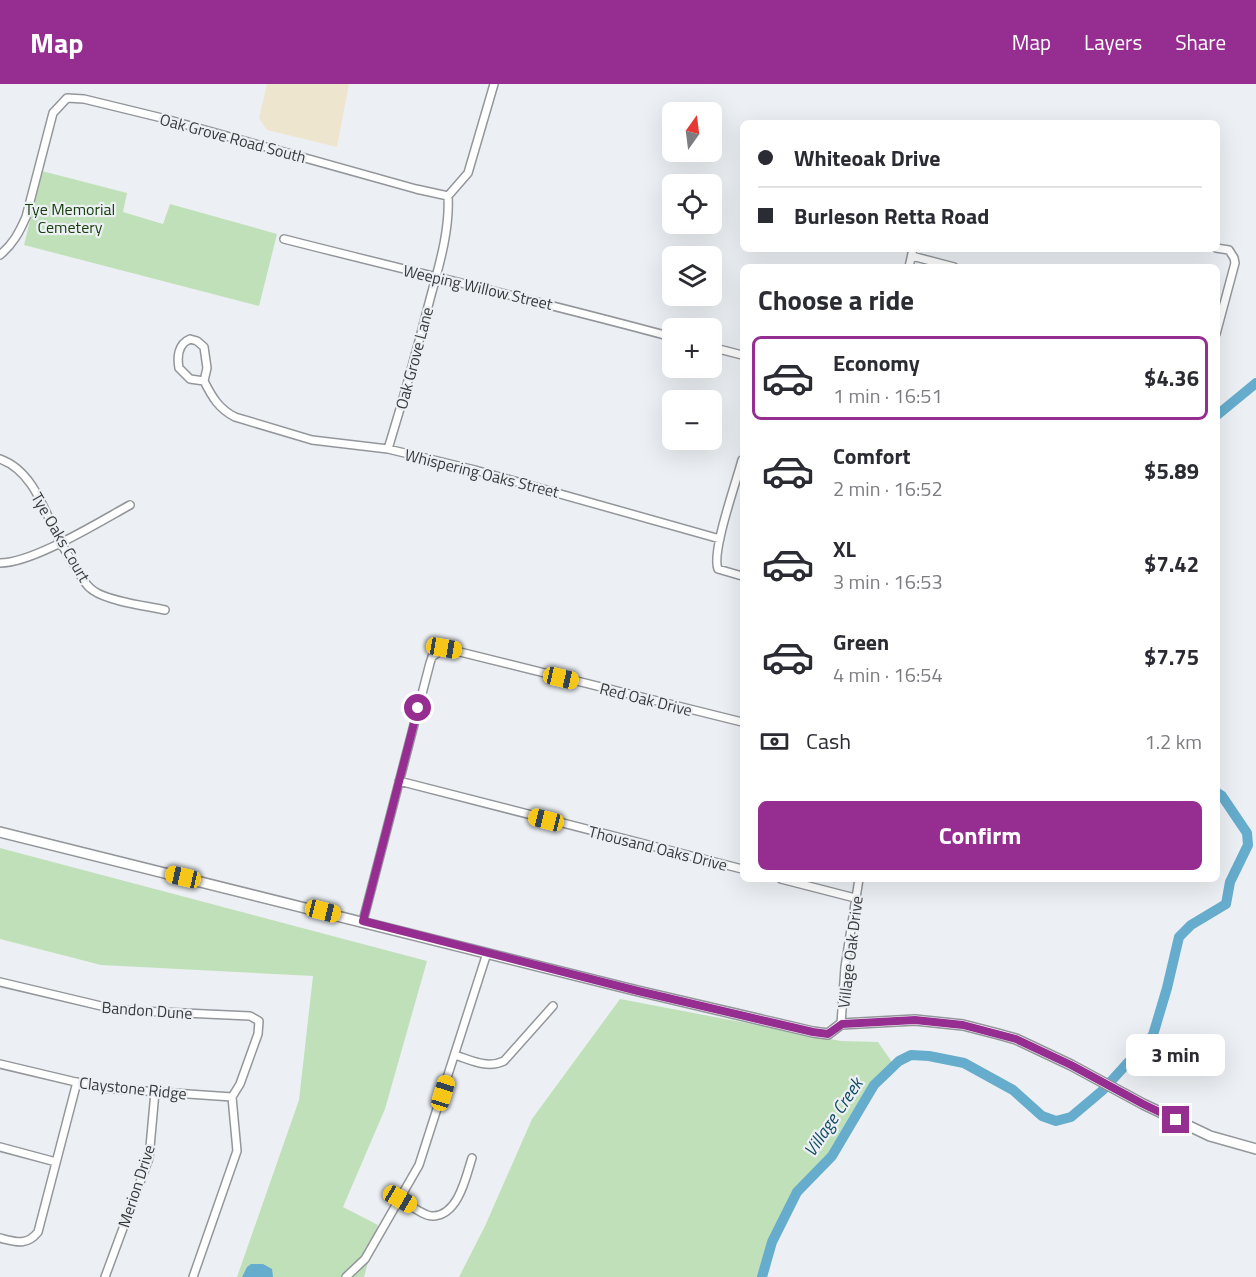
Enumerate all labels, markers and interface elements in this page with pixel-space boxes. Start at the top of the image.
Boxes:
text: Map [30,21,84,64]
text: Map [1012,26,1051,58]
text: Layers [1084,26,1142,58]
text: Share [1175,26,1226,58]
north arrow [662,102,722,162]
map controls [662,102,722,450]
street label: Oak Grove Road South [157,107,309,169]
text: Whiteoak Drive [794,141,941,175]
button: locate [662,174,722,234]
park label: Tye Memorial Cemetery [25,197,115,239]
text: Burleson Retta Road [794,199,989,233]
button: layers [662,246,722,306]
street label: Weeping Willow Street [401,258,555,316]
text: Choose a ride [758,279,914,320]
street label: Oak Grove Lane [389,304,439,412]
button: + [662,318,722,378]
text: Economy [833,346,920,380]
icon: car [761,351,815,405]
text: $4.36 [1144,361,1199,395]
text: 1 min · 16:51 [833,380,943,411]
button: − [662,390,722,450]
text: Comfort [833,439,911,473]
street label: Whispering Oaks Street [402,442,562,504]
icon: car [761,444,815,498]
text: $5.89 [1144,454,1199,488]
text: 2 min · 16:52 [833,473,943,504]
street label: Tye Oaks Court [26,488,97,587]
text: XL [833,532,856,566]
icon: car [761,537,815,591]
text: $7.42 [1144,547,1199,581]
text: 3 min · 16:53 [833,566,943,597]
text: Green [833,625,889,659]
icon: car [761,630,815,684]
car [425,636,463,660]
text: $7.75 [1144,640,1199,674]
text: 4 min · 16:54 [833,659,943,690]
car [541,665,581,691]
street label: Red Oak Drive [597,676,695,722]
route start [404,694,431,721]
text: Cash [806,724,851,758]
icon: cash [758,725,791,758]
text: 1.2 km [1145,726,1202,757]
button: Confirm [758,801,1202,870]
car [526,807,566,833]
street label: Thousand Oaks Drive [586,819,730,877]
car [163,864,203,890]
street label: Village Oak Drive [831,895,869,1009]
car [303,898,343,924]
street label: Bandon Dune [101,995,193,1025]
callout: 3 min [1126,1033,1226,1075]
text: 3 min [1151,1039,1200,1070]
street label: Claystone Ridge [78,1070,188,1106]
water label: Village Creek [797,1070,870,1162]
car [429,1073,457,1113]
route end [1162,1106,1189,1133]
street label: Merion Drive [111,1141,161,1231]
car [380,1182,420,1216]

